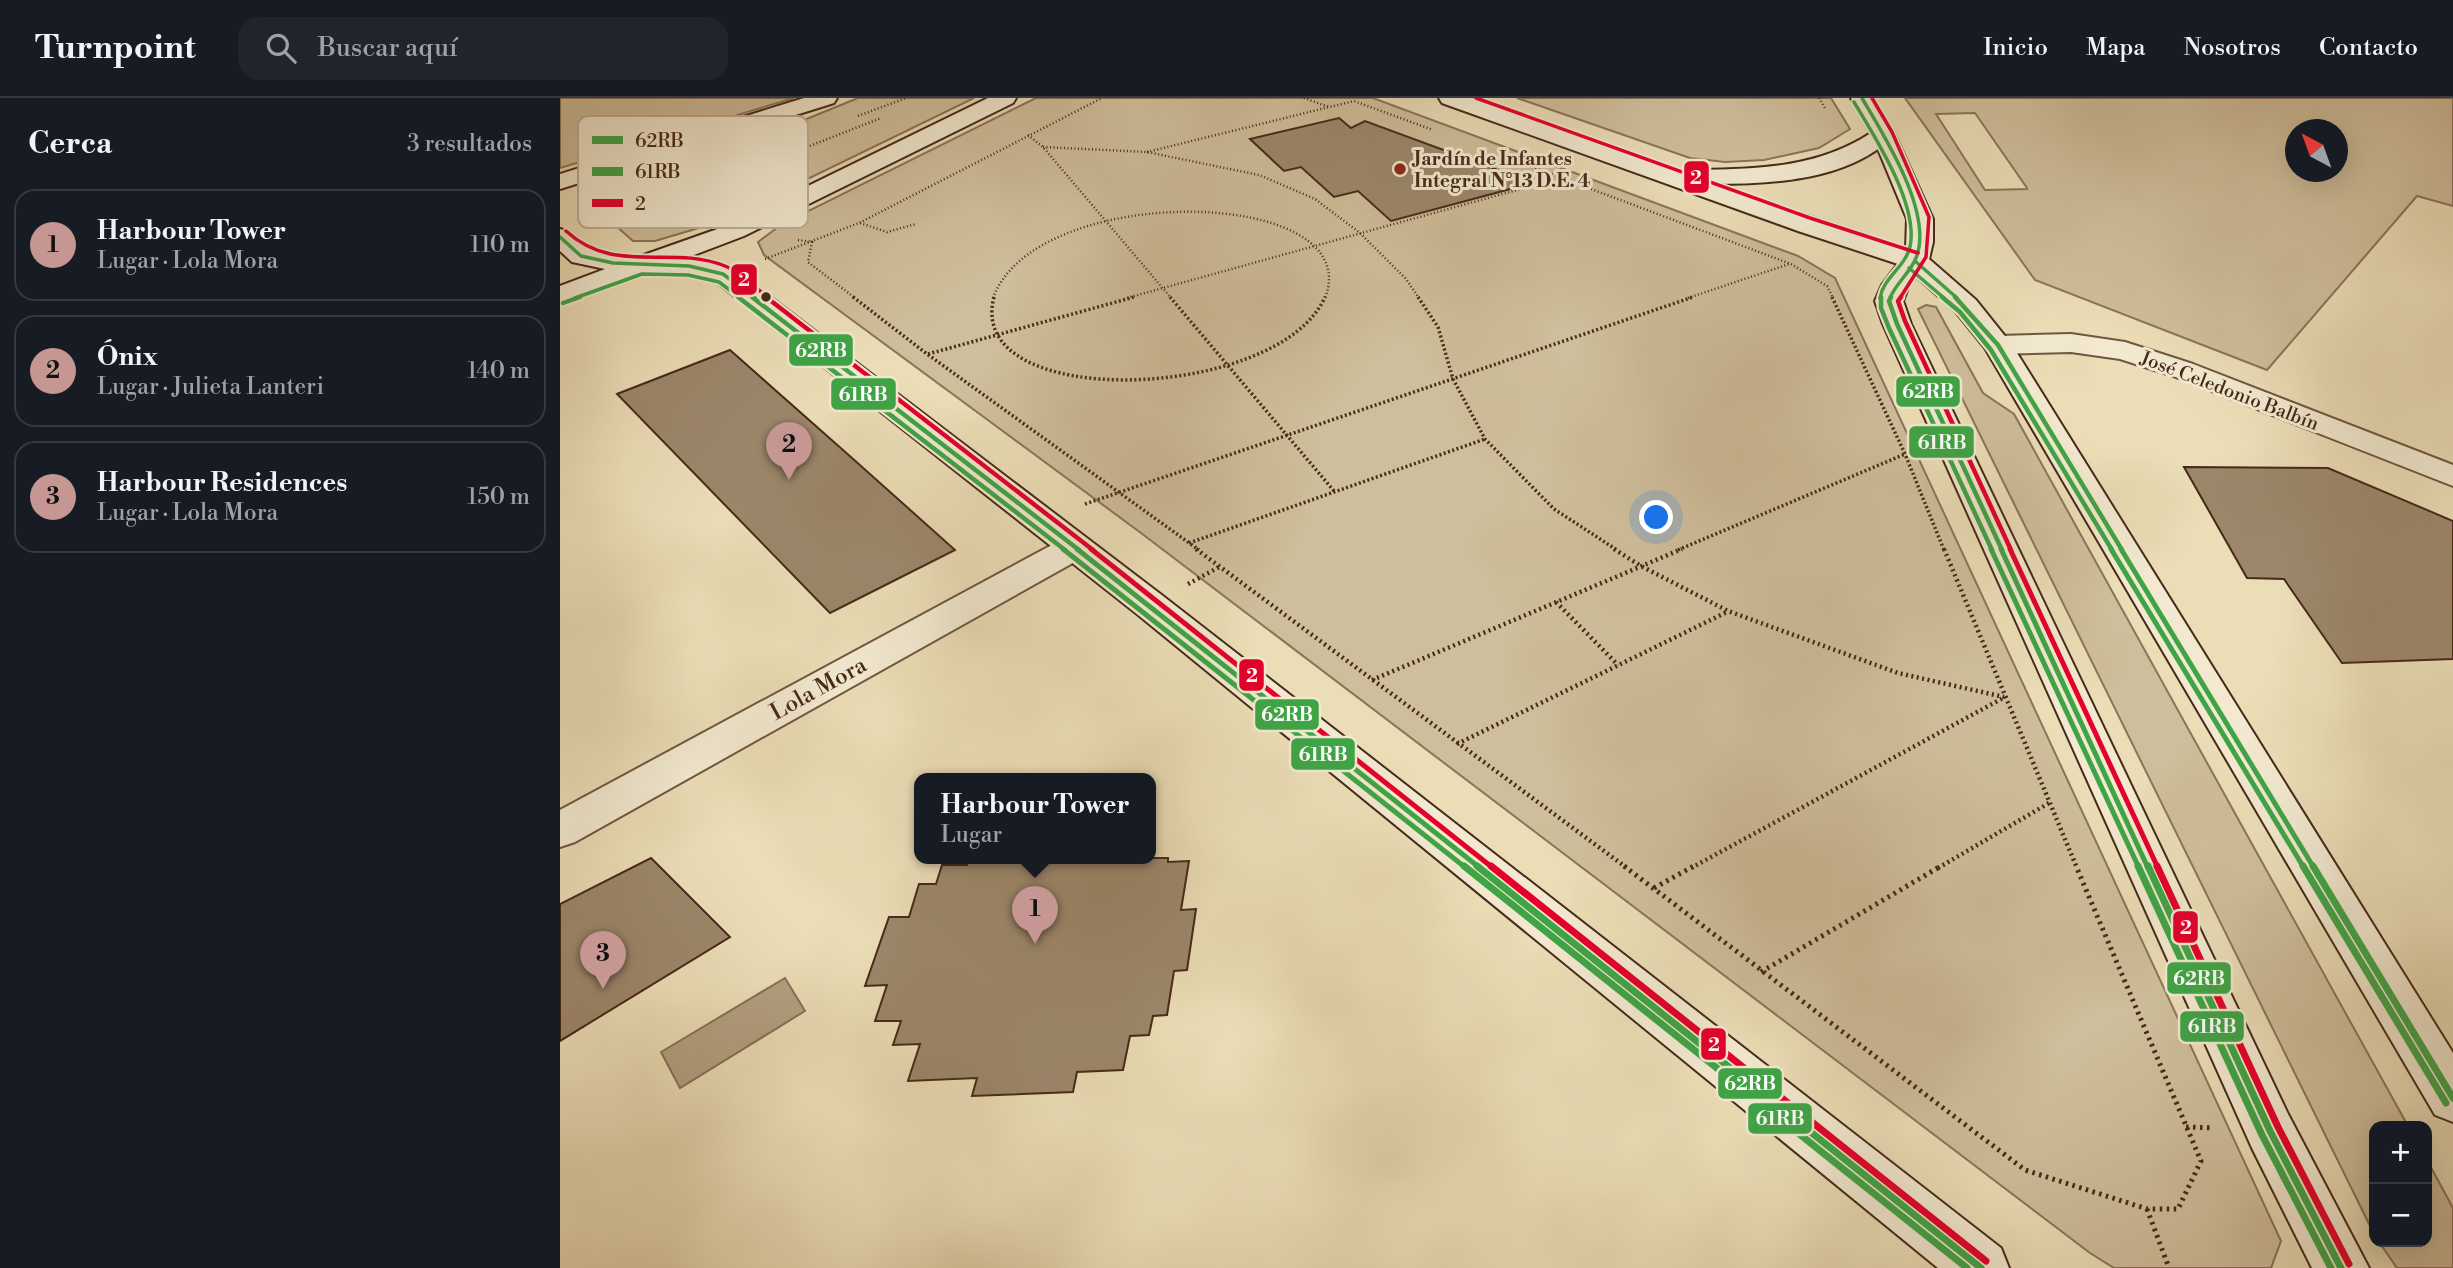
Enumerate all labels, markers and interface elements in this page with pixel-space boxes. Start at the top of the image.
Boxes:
search box [238,17,728,80]
text: Turnpoint [35,28,196,69]
icon: search [262,29,300,67]
text: Buscar aquí [318,32,458,64]
text: Inicio [1983,33,2048,63]
text: Mapa [2086,33,2145,63]
text: Nosotros [2183,33,2281,63]
text: Contacto [2319,33,2418,63]
legend [578,116,808,228]
north arrow [2285,119,2348,182]
text: Cerca [28,125,112,163]
text: 62RB [635,129,684,153]
text: 3 resultados [407,130,532,158]
place label: Jardín de Infantes Integral N°13 D.E. 4 [1411,147,1591,193]
text: 61RB [635,160,681,184]
line badge: 2 [1683,160,1710,194]
marker: Jardín de Infantes Integral N°13 D.E. 4 [1392,161,1408,177]
text: 2 [1690,166,1702,190]
text: 2 [635,192,646,216]
text: Harbour Tower [97,215,286,247]
text: 1 [47,231,59,259]
text: 110 m [470,231,530,259]
text: Lugar · Lola Mora [97,247,278,275]
line badge: 2 [730,263,758,296]
text: 2 [738,268,750,292]
unlabelled marker [759,290,773,304]
line badge: 62RB [788,333,854,367]
text: 62RB [795,339,847,363]
text: Ónix [97,341,158,373]
street label: José Celedonio Balbín [2136,345,2322,436]
text: 2 [46,357,60,385]
text: 140 m [467,357,530,385]
text: Lugar · Julieta Lanteri [97,373,324,401]
line badge: 62RB [1895,375,1961,408]
line badge: 61RB [830,377,897,411]
text: 62RB [1902,380,1954,404]
text: 61RB [839,383,887,407]
pin: 2 [766,422,812,480]
line badge: 61RB [1908,425,1975,459]
text: 61RB [1918,431,1966,455]
text: Harbour Residences [97,467,347,499]
text: 3 [46,483,60,511]
text: 150 m [467,483,530,511]
text: Lugar · Lola Mora [97,499,278,527]
your location [1639,500,1673,534]
street label: Lola Mora [765,651,872,727]
line badge: 2 [1238,658,1265,692]
text: 2 [1246,664,1258,688]
line badge: 62RB [1254,698,1320,731]
text: 62RB [1261,703,1313,727]
line badge: 61RB [1290,737,1356,771]
text: 61RB [1299,743,1347,767]
popup [914,773,1156,864]
text: Harbour Tower [940,789,1130,821]
text: Lugar [940,821,1002,849]
pin: 1 [1012,886,1058,944]
line badge: 2 [2172,910,2199,944]
text: 2 [2180,916,2192,940]
pin: 3 [580,931,626,989]
line badge: 62RB [2166,961,2232,995]
text: 62RB [2173,967,2225,991]
line badge: 61RB [2179,1010,2245,1043]
text: 61RB [2188,1015,2236,1039]
line badge: 2 [1700,1027,1727,1061]
text: 2 [1708,1033,1720,1057]
line badge: 62RB [1717,1067,1783,1100]
text: 62RB [1724,1072,1776,1096]
line badge: 61RB [1747,1102,1813,1135]
text: 61RB [1756,1107,1804,1131]
map controls [2369,1121,2432,1247]
button: + [2369,1121,2432,1184]
button: − [2369,1184,2432,1247]

